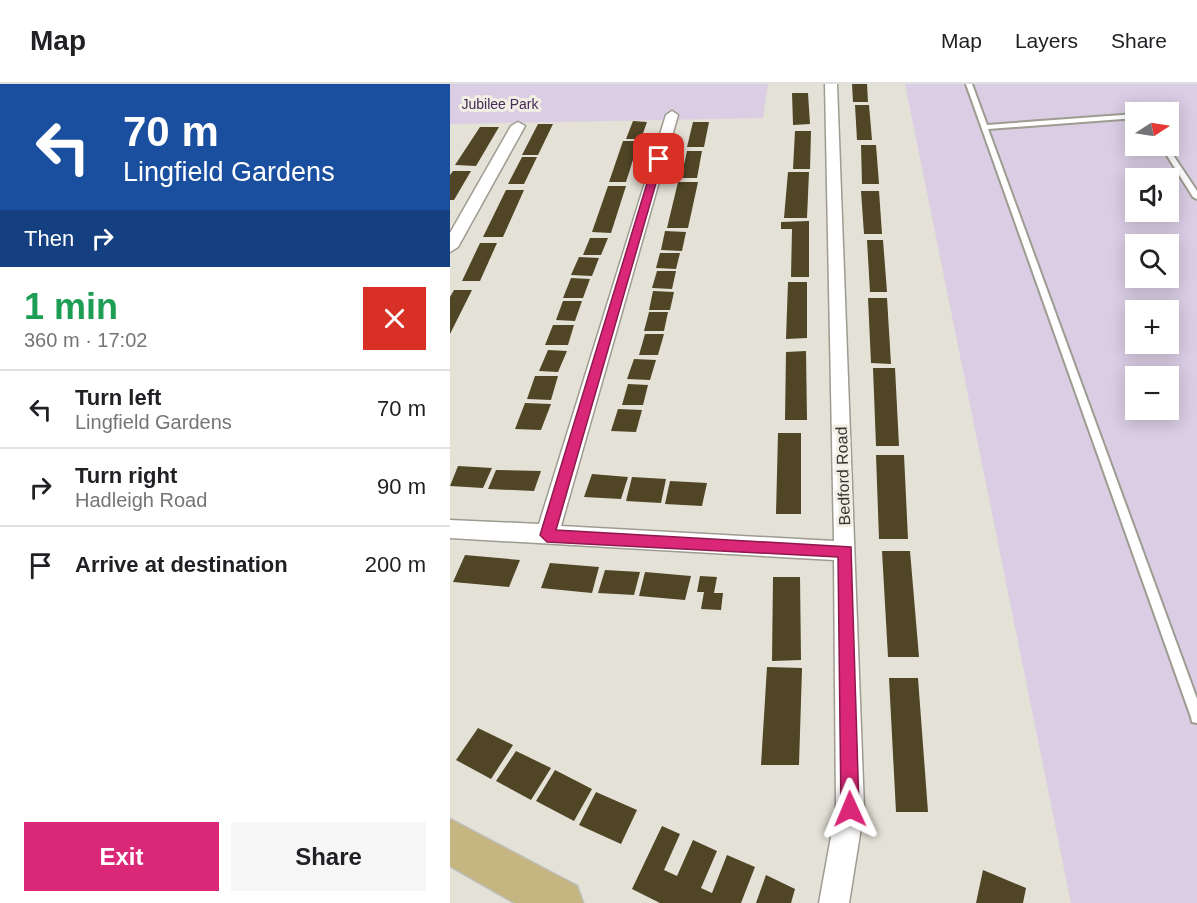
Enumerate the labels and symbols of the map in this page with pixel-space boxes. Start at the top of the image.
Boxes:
park label: Jubilee Park [461,96,540,112]
north arrow [1125,102,1179,156]
pin [633,133,684,184]
street label: Bedford Road [833,426,853,526]
position arrow [818,777,882,841]

